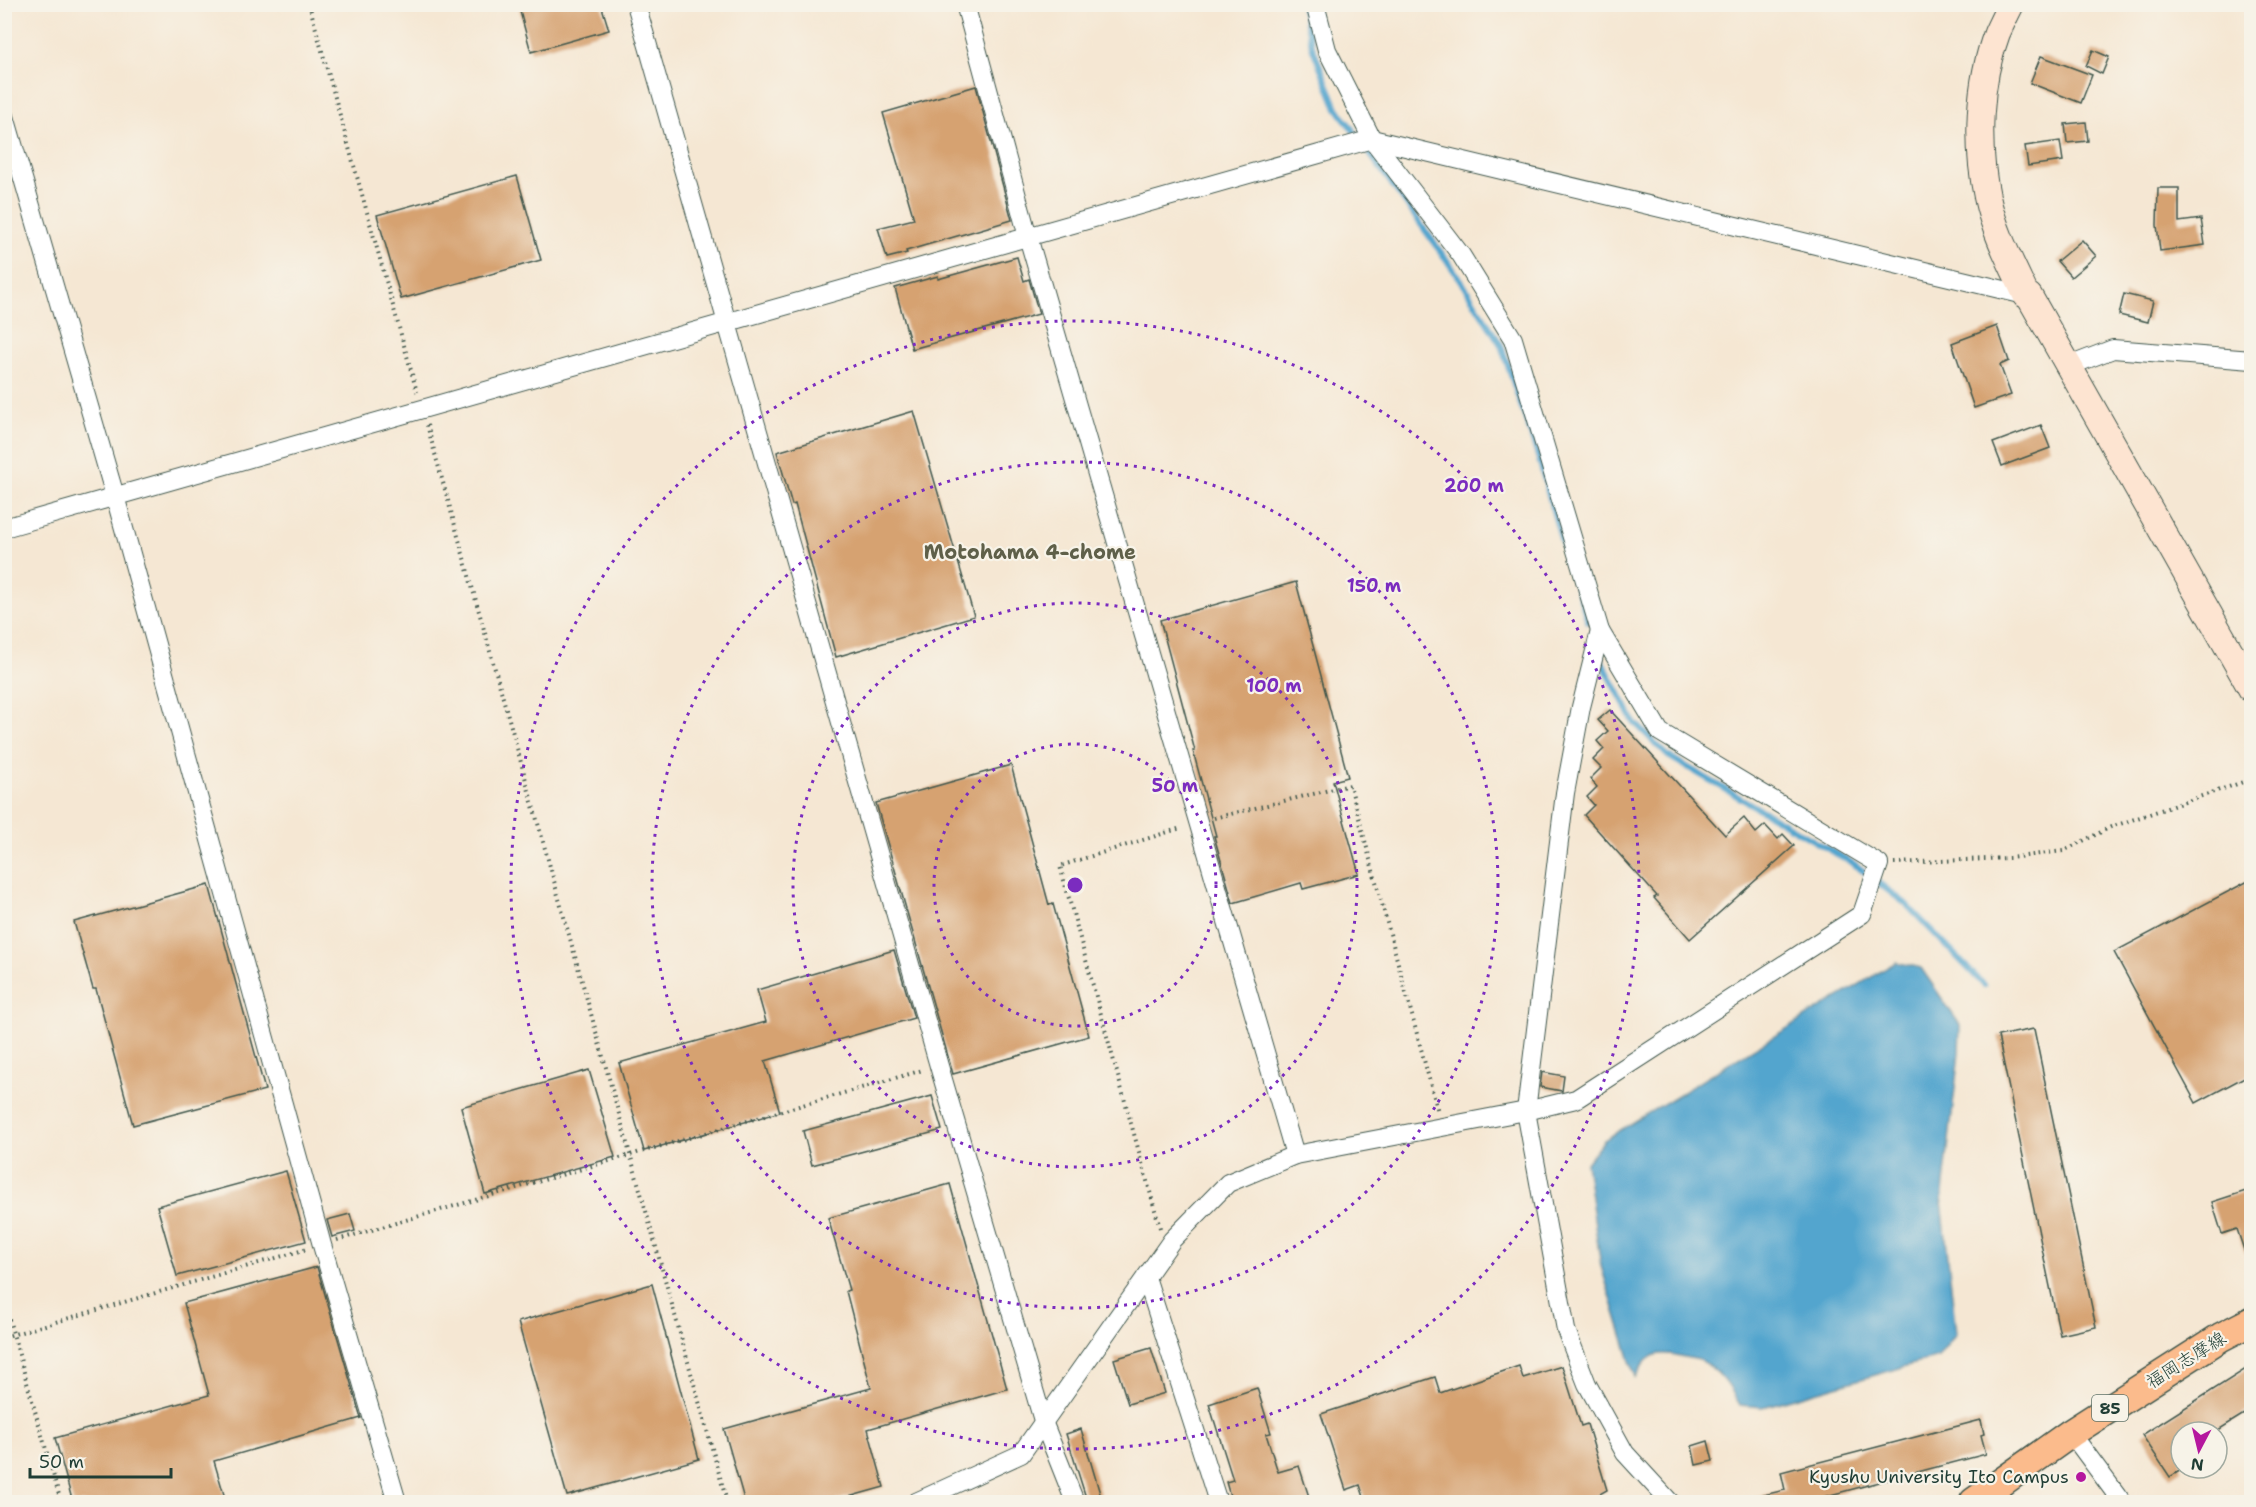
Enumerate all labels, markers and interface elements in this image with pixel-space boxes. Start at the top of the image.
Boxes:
text: 200 m [1444,474,1505,498]
district label: Motohama 4-chome [924,539,1136,565]
text: 150 m [1347,574,1402,598]
text: 100 m [1246,674,1302,698]
text: 50 m [1152,774,1199,798]
centre of rings [1065,875,1085,895]
street label: 福岡志摩線 [2141,1326,2231,1394]
road number: 85 [2092,1395,2128,1421]
north arrow [2169,1420,2229,1480]
scale bar [30,1441,171,1479]
text: 50 m [39,1450,84,1474]
text: N [2190,1453,2205,1476]
place label: Kyushu University Ito Campus [1809,1465,2069,1489]
marker: Kyushu University Ito Campus [2074,1470,2088,1484]

